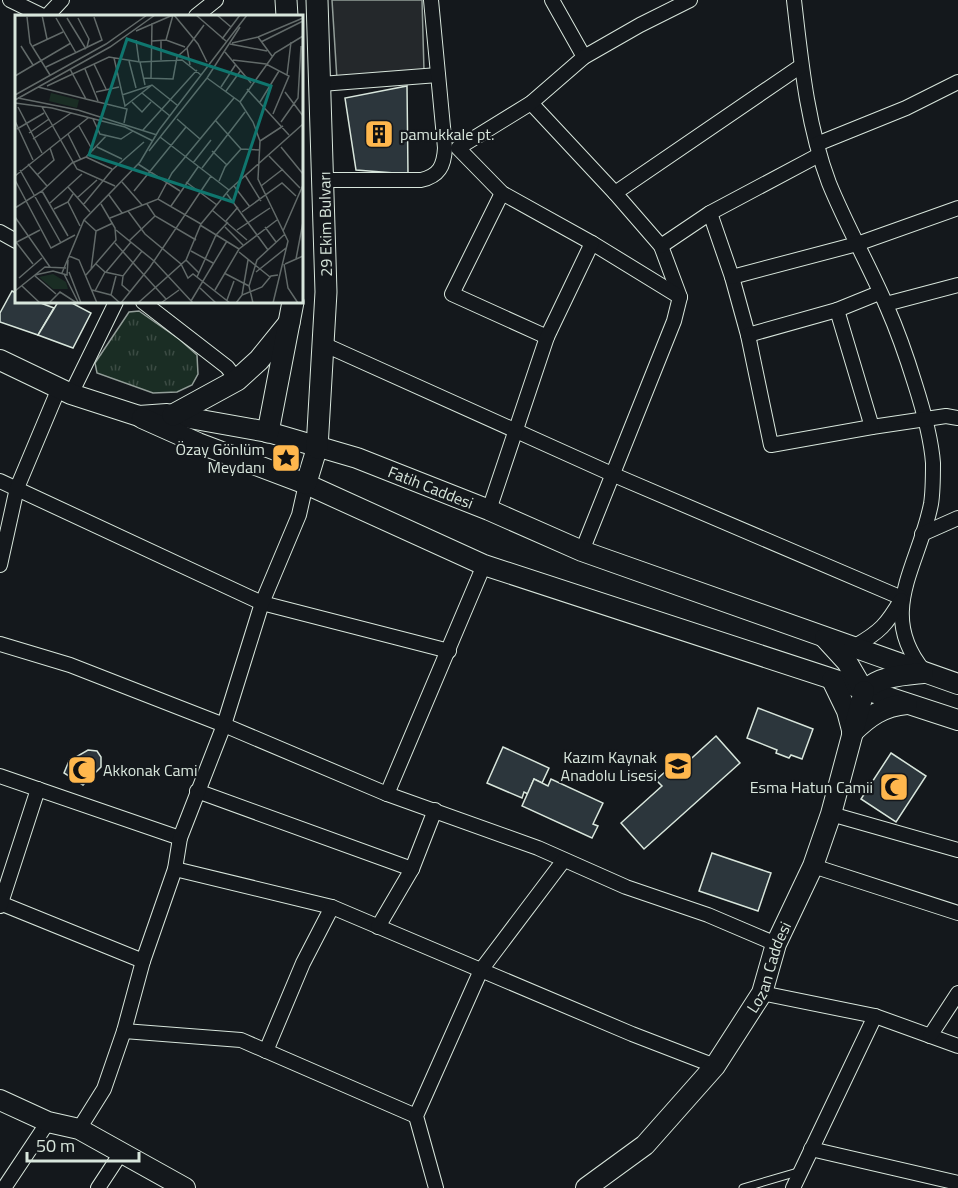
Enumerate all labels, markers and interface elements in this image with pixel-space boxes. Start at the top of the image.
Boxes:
inset map [15,15,303,303]
building icon: pamukkale pt. [363,118,395,150]
place label: pamukkale pt. [400,122,494,146]
street label: 29 Ekim Bulvarı [312,171,338,277]
place label: Özay Gönlüm Meydanı [176,437,265,479]
place icon: Özay Gönlüm Meydanı [270,442,302,474]
street label: Fatih Caddesi [385,459,477,515]
place label: Kazım Kaynak Anadolu Lisesi [561,745,657,787]
school or university icon: Kazım Kaynak Anadolu Lisesi [662,750,694,782]
mosque icon: Akkonak Cami [66,754,98,786]
place label: Akkonak Cami [103,758,198,782]
mosque icon: Esma Hatun Camii [878,771,910,803]
place label: Esma Hatun Camii [750,775,873,799]
street label: Lozan Caddesi [740,917,797,1018]
scale bar [27,1125,140,1163]
text: 50 m [36,1132,75,1159]

